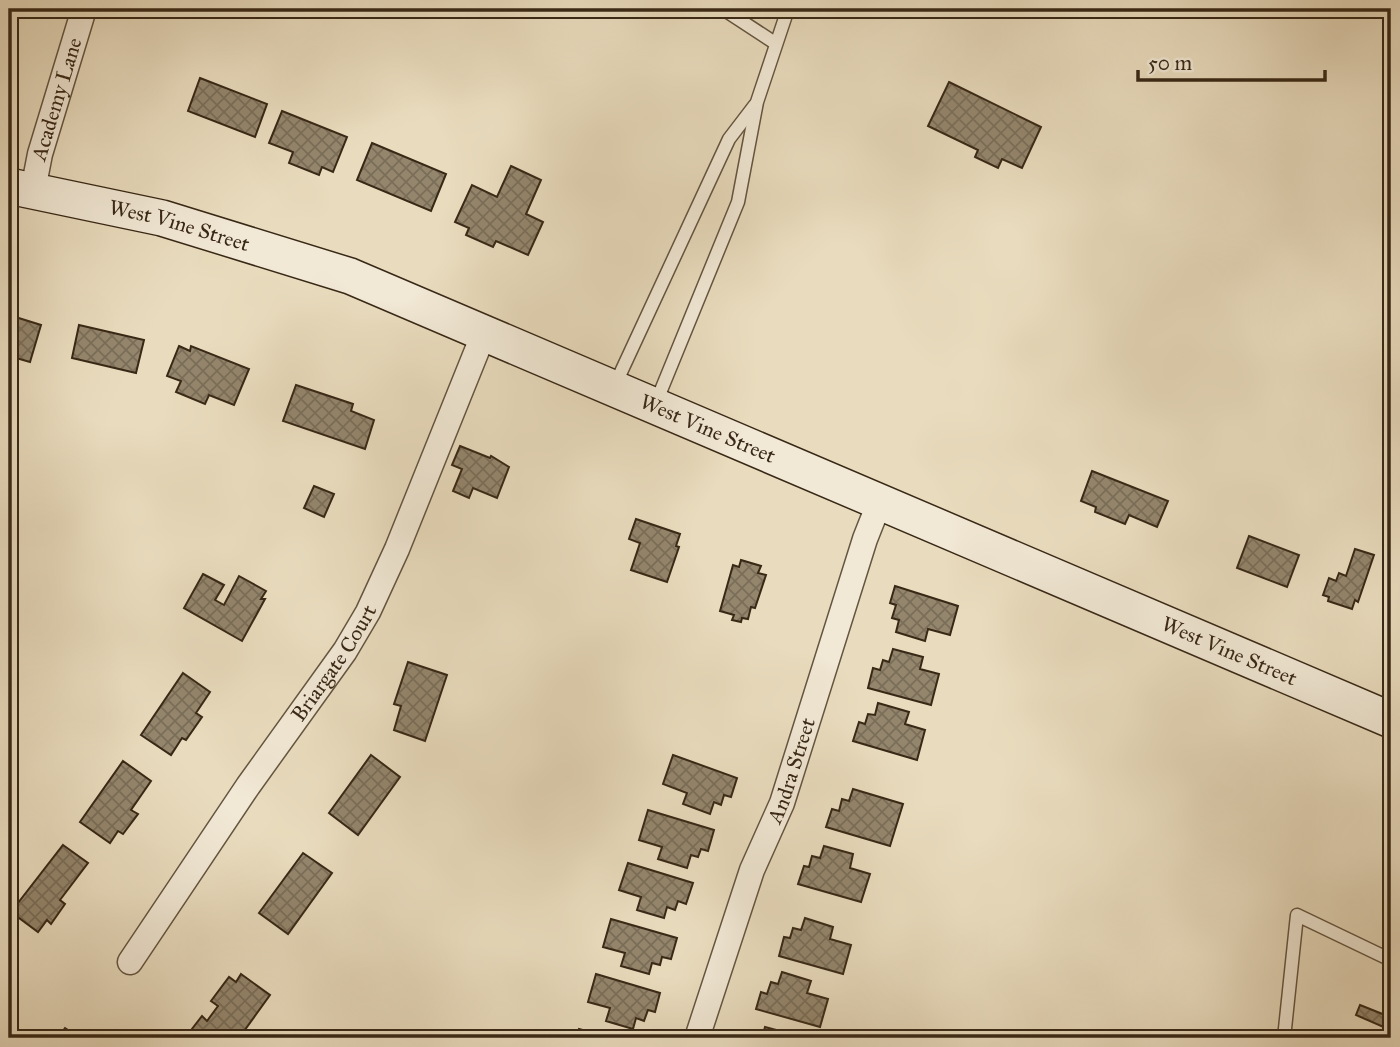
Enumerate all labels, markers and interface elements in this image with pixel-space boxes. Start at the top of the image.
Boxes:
street label: Academy Lane [25,34,88,165]
scale bar [1138,38,1325,82]
text: 50 m [1148,50,1193,76]
street label: West Vine Street [107,194,253,257]
street label: West Vine Street [636,388,780,469]
street label: Briargate Court [286,600,383,727]
street label: West Vine Street [1158,611,1301,692]
street label: Andra Street [761,714,821,828]

